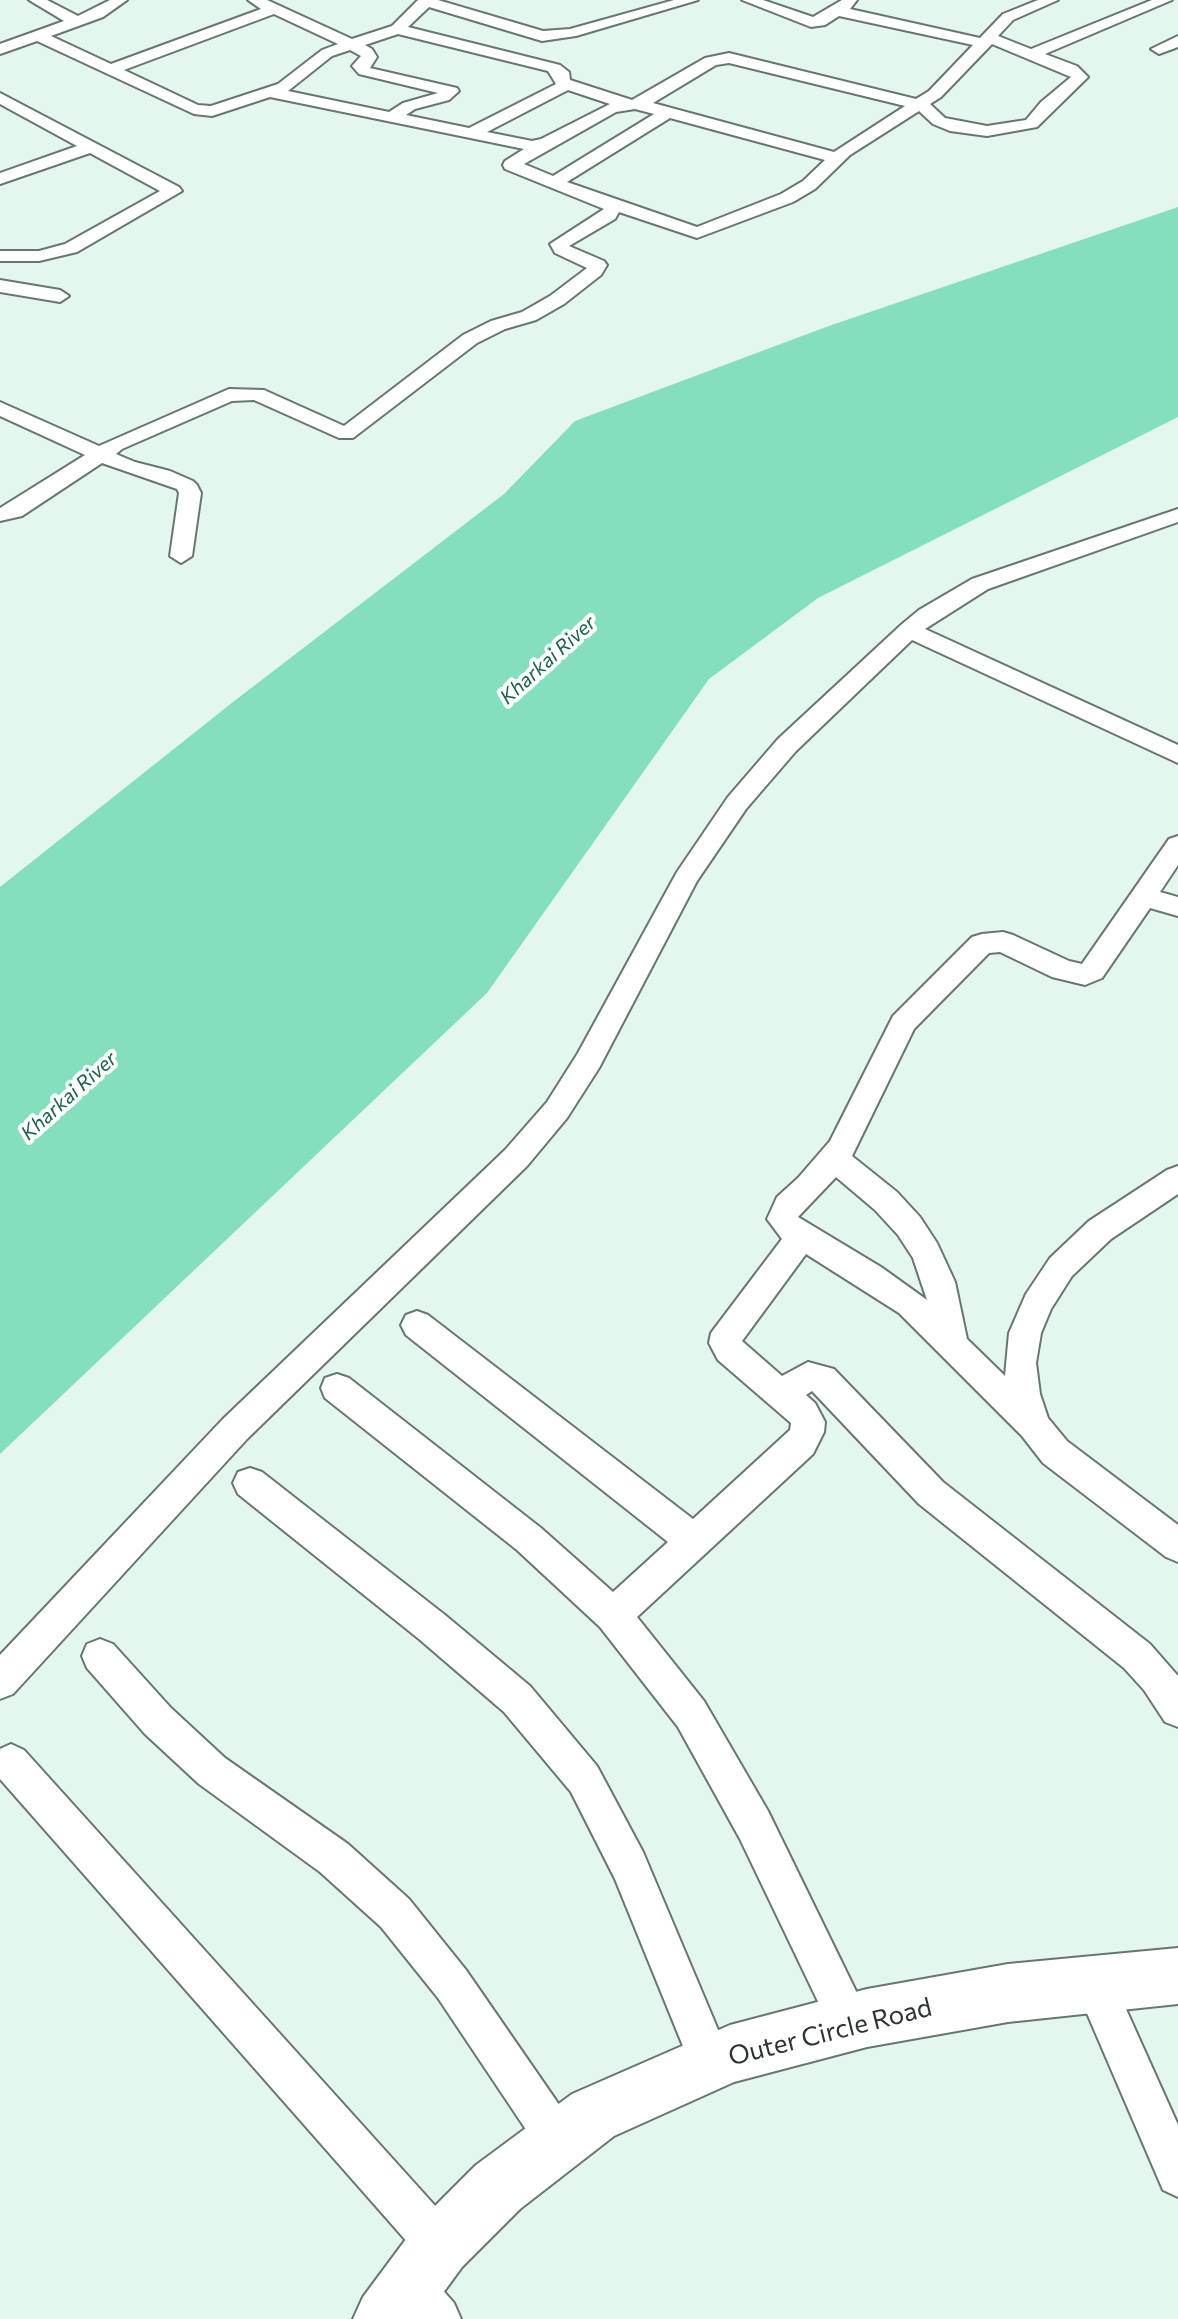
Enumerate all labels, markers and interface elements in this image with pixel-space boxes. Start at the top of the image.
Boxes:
water label: Kharkai River [495,611,601,709]
water label: Kharkai River [16,1047,122,1145]
street label: Outer Circle Road [725,1992,935,2072]

